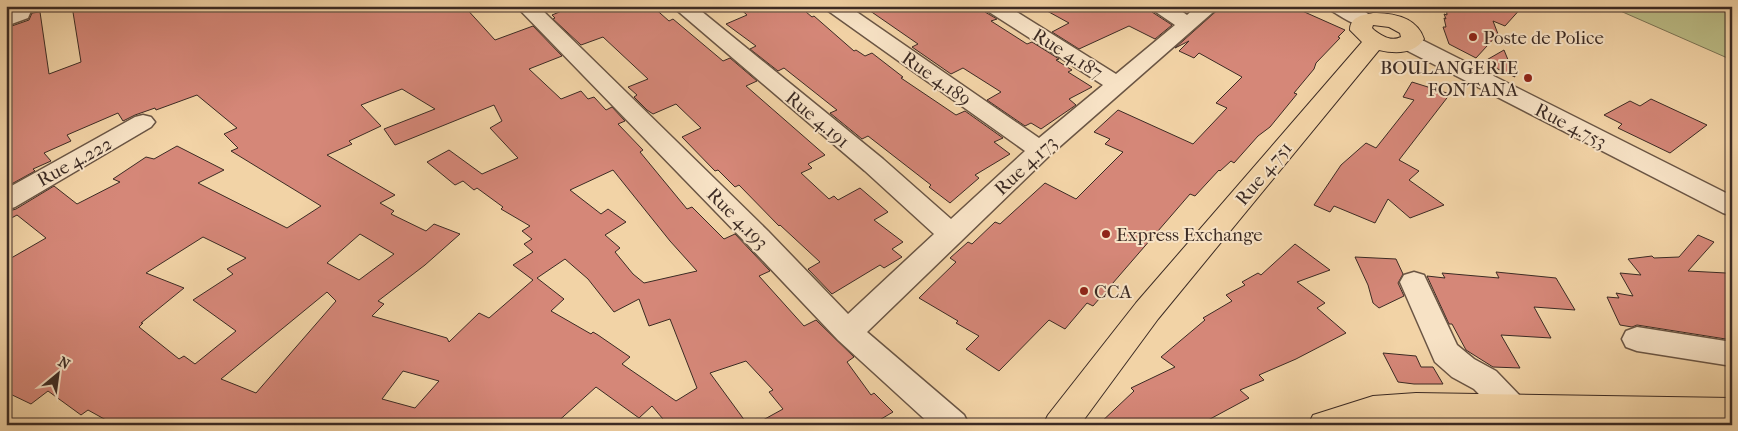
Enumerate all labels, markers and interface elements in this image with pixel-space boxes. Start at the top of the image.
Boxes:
street label: Rue 4.187 [1028,24,1107,84]
place label: Poste de Police [1483,27,1604,49]
marker: Poste de Police [1467,31,1479,43]
street label: Rue 4.189 [898,47,975,111]
place label: BOULANGERIE FONTANA [1380,57,1519,101]
marker: BOULANGERIE FONTANA [1522,72,1534,84]
street label: Rue 4.191 [781,87,854,153]
street label: Rue 4.753 [1531,99,1610,153]
street label: Rue 4.222 [33,132,116,191]
street label: Rue 4.173 [990,132,1061,200]
street label: Rue 4.751 [1231,137,1297,210]
street label: Rue 4.193 [702,184,772,254]
place label: Express Exchange [1116,224,1263,246]
marker: Express Exchange [1100,228,1112,240]
place label: CCA [1094,281,1133,303]
marker: CCA [1078,285,1090,297]
north arrow [32,348,82,398]
text: N [55,353,73,373]

